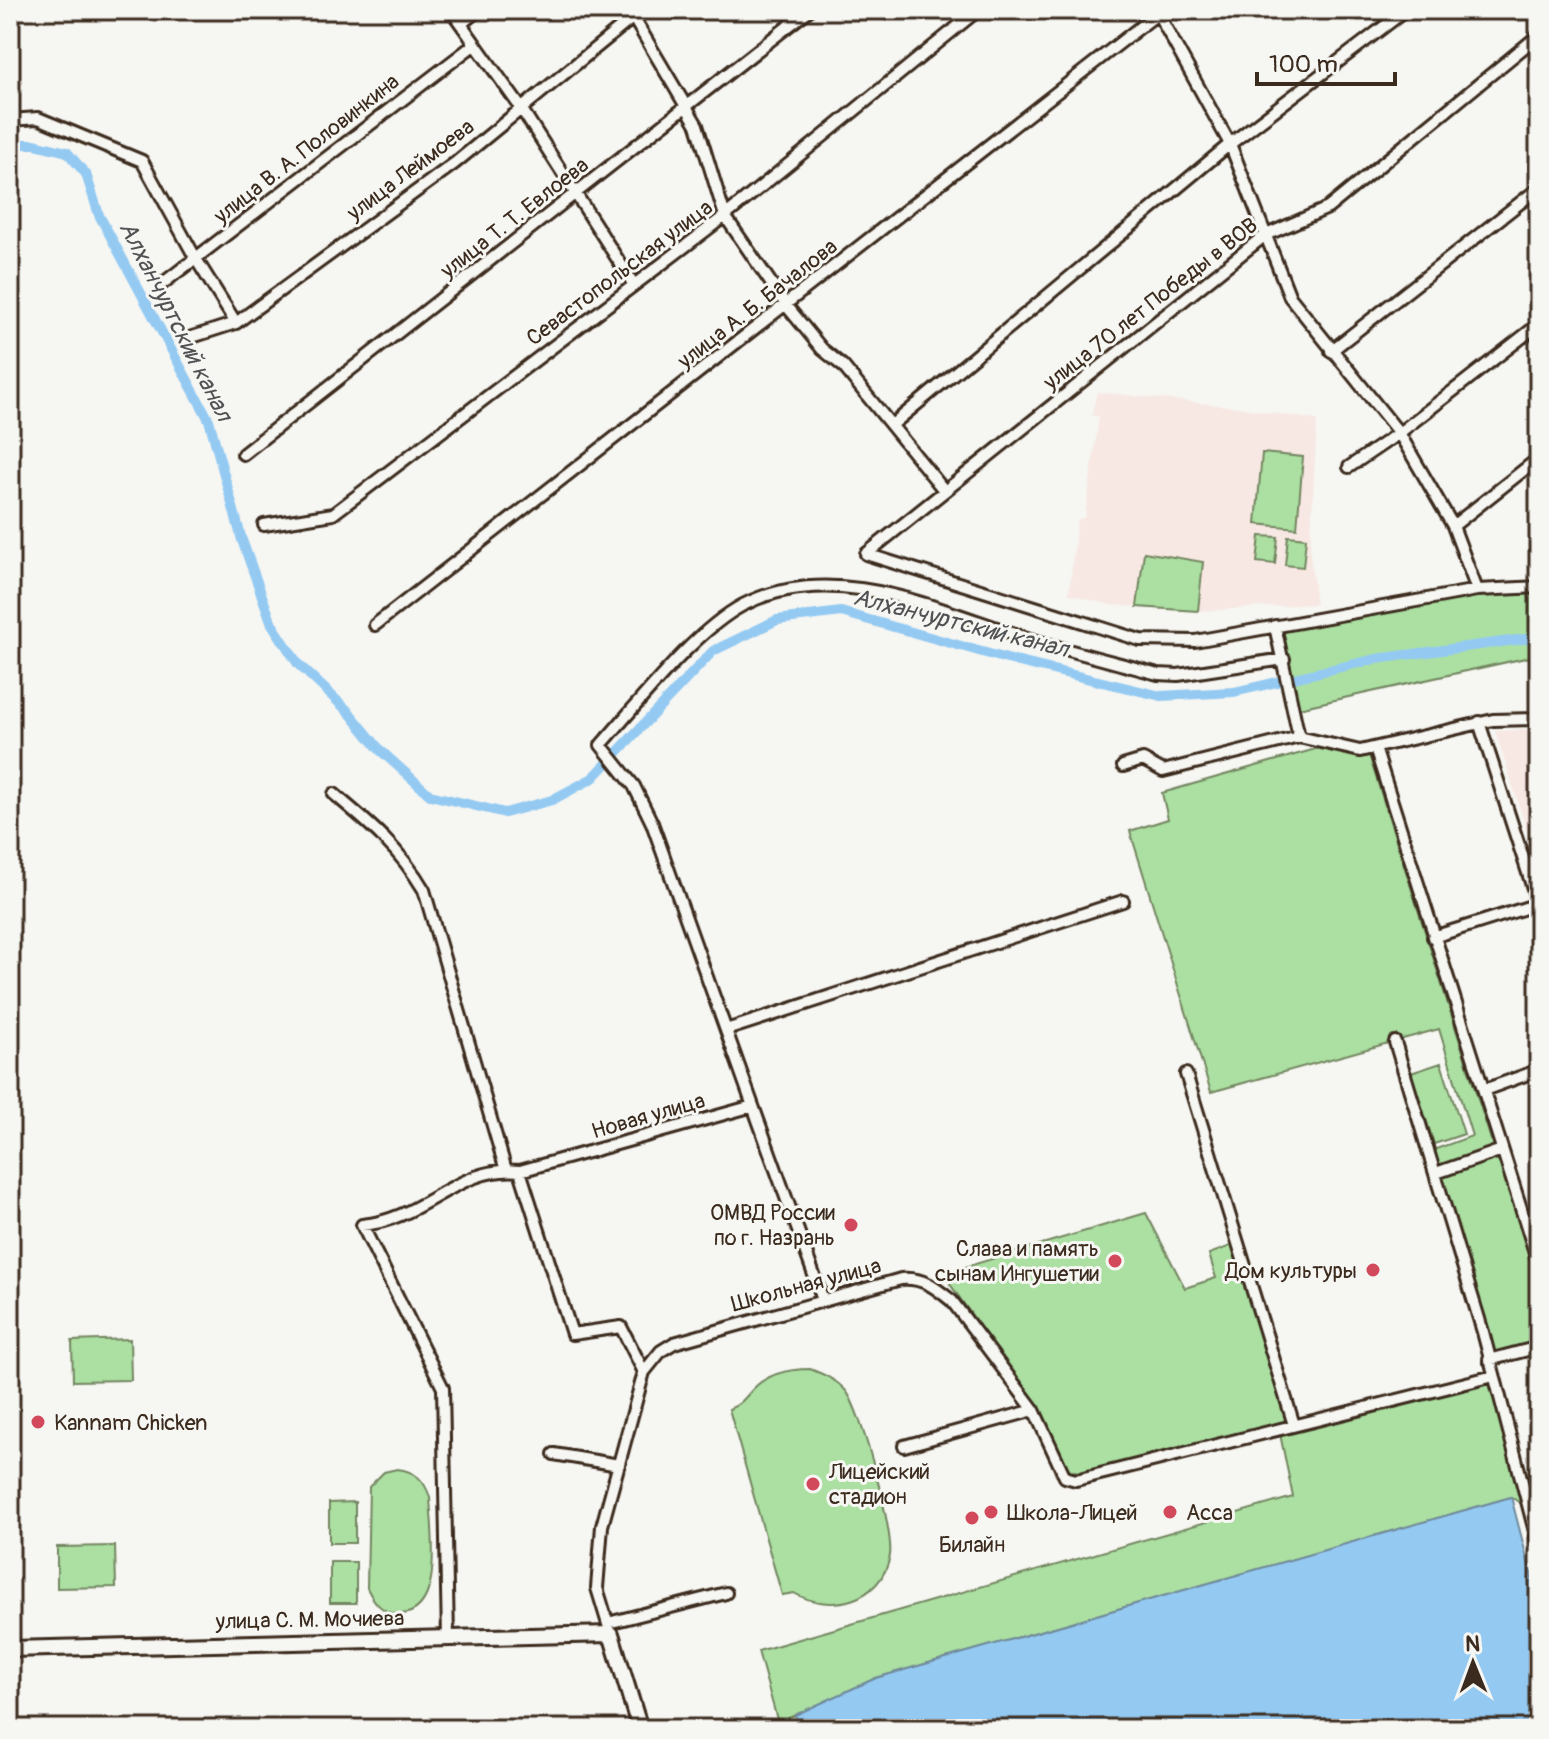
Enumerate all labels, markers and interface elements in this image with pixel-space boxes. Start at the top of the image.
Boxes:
scale bar [1257,36,1395,86]
text: 100 m [1269,50,1338,79]
street label: улица В. А. Половинкина [207,68,405,231]
street label: улица Леймоева [341,113,480,227]
street label: улица Т. Т. Евлоева [434,151,594,285]
street label: Севастопольская улица [521,193,718,352]
street label: улица 70 лет Победы в ВОВ [1037,211,1263,397]
water label: Алханчуртский канал [113,216,240,428]
street label: улица А. Б. Бачалова [671,233,843,376]
water label: Алханчуртский канал [850,583,1074,665]
street label: Новая улица [588,1086,708,1146]
place label: ОМВД России по г. Назрань [710,1199,835,1252]
marker: ОМВД России по г. Назрань [842,1216,860,1234]
place label: Слава и память сынам Ингушетии [935,1235,1099,1288]
street label: Школьная улица [728,1252,884,1318]
marker: Слава и память сынам Ингушетии [1106,1252,1124,1270]
place label: Дом культуры [1224,1257,1357,1285]
marker: Дом культуры [1364,1261,1382,1279]
place label: Kannam Chicken [54,1409,208,1437]
marker: Kannam Chicken [29,1413,47,1431]
place label: Лицейский стадион [828,1458,930,1511]
marker: Лицейский стадион [804,1475,822,1493]
place label: Школа-Лицей [1007,1499,1138,1527]
place label: Асса [1186,1499,1233,1527]
marker: Школа-Лицей [982,1503,1000,1521]
marker: Асса [1161,1503,1179,1521]
marker: Билайн [963,1509,981,1527]
place label: Билайн [939,1531,1005,1559]
street label: улица С. М. Мочиева [214,1604,405,1636]
north arrow [1433,1623,1513,1703]
text: N [1465,1630,1480,1658]

